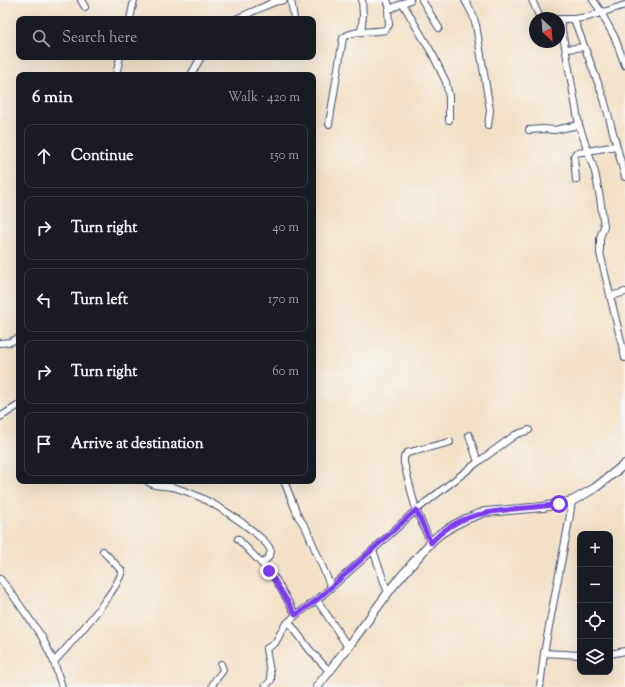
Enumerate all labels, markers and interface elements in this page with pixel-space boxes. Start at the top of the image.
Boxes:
north arrow [529,12,565,48]
search box [16,16,316,60]
icon: search [30,27,52,49]
text: Search here [62,28,137,49]
text: 6 min [32,86,73,110]
text: Walk · 420 m [228,89,300,107]
icon: ahead [33,145,55,167]
text: Continue [71,146,133,167]
text: 150 m [270,147,299,165]
icon: right [33,217,55,239]
text: Turn right [71,218,137,239]
text: 40 m [272,219,299,237]
icon: left [33,289,55,311]
text: Turn left [71,290,128,311]
text: 170 m [268,291,299,309]
icon: right [33,361,55,383]
text: Turn right [71,362,137,383]
text: 60 m [272,363,299,381]
icon: arrive [33,433,55,455]
text: Arrive at destination [71,434,204,455]
route start [550,495,568,513]
map controls [577,531,613,675]
button: + [577,531,613,567]
route end [260,562,278,580]
button: − [577,567,613,603]
button: locate [577,603,613,639]
button: layers [577,639,613,675]

